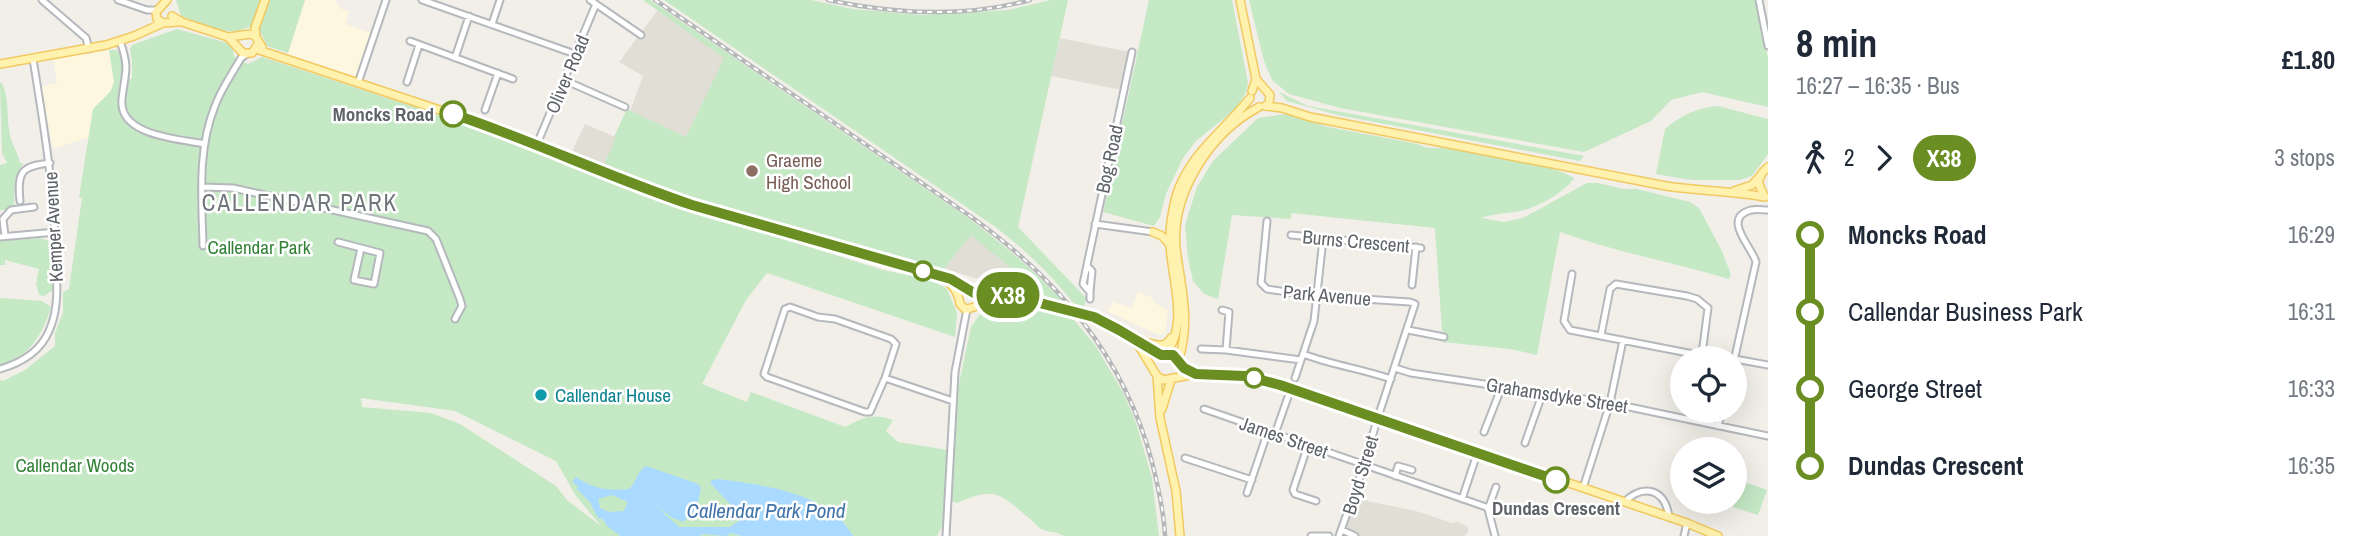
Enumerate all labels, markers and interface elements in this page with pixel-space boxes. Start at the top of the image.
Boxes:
text: 8 min [1796,18,1877,69]
street label: Oliver Road [539,31,595,117]
text: £1.80 [2282,42,2335,77]
text: 16:27 – 16:35 · Bus [1796,70,1960,101]
place label: Moncks Road [333,101,434,127]
marker: Moncks Road [440,101,466,127]
street label: Bog Road [1089,122,1129,196]
icon: walk [1796,139,1834,177]
icon: forward [1865,139,1903,177]
text: 2 [1844,142,1855,173]
text: X38 [1927,142,1962,174]
text: 3 stops [2274,142,2335,173]
place label: Graeme High School [766,147,851,195]
marker: Graeme High School [744,163,760,179]
street label: Kemper Avenue [37,171,69,283]
district label: CALLENDAR PARK [202,187,398,218]
text: Moncks Road [1848,217,1987,252]
text: 16:29 [2288,219,2335,250]
street label: Burns Crescent [1301,223,1411,259]
park label: Callendar Park [207,234,311,260]
unlabelled marker [913,261,933,281]
line badge: X38 [968,272,1048,318]
street label: Park Avenue [1282,278,1372,312]
text: X38 [990,279,1026,311]
text: Callendar Business Park [1848,294,2083,329]
text: 16:31 [2288,296,2335,327]
map controls [1670,346,1747,514]
button: locate [1670,346,1747,423]
unlabelled marker [1244,368,1264,388]
street label: Grahamsdyke Street [1484,371,1630,419]
text: George Street [1848,371,1982,406]
text: 16:33 [2288,373,2335,404]
place label: Callendar House [555,382,671,408]
marker: Callendar House [533,387,549,403]
street label: James Street [1236,410,1332,464]
street label: Boyd Street [1336,432,1385,518]
button: layers [1670,437,1747,514]
text: Dundas Crescent [1848,448,2023,483]
text: 16:35 [2288,450,2335,481]
park label: Callendar Woods [15,452,135,478]
marker: Dundas Crescent [1543,467,1569,493]
place label: Dundas Crescent [1492,495,1620,521]
water label: Callendar Park Pond [687,496,846,525]

